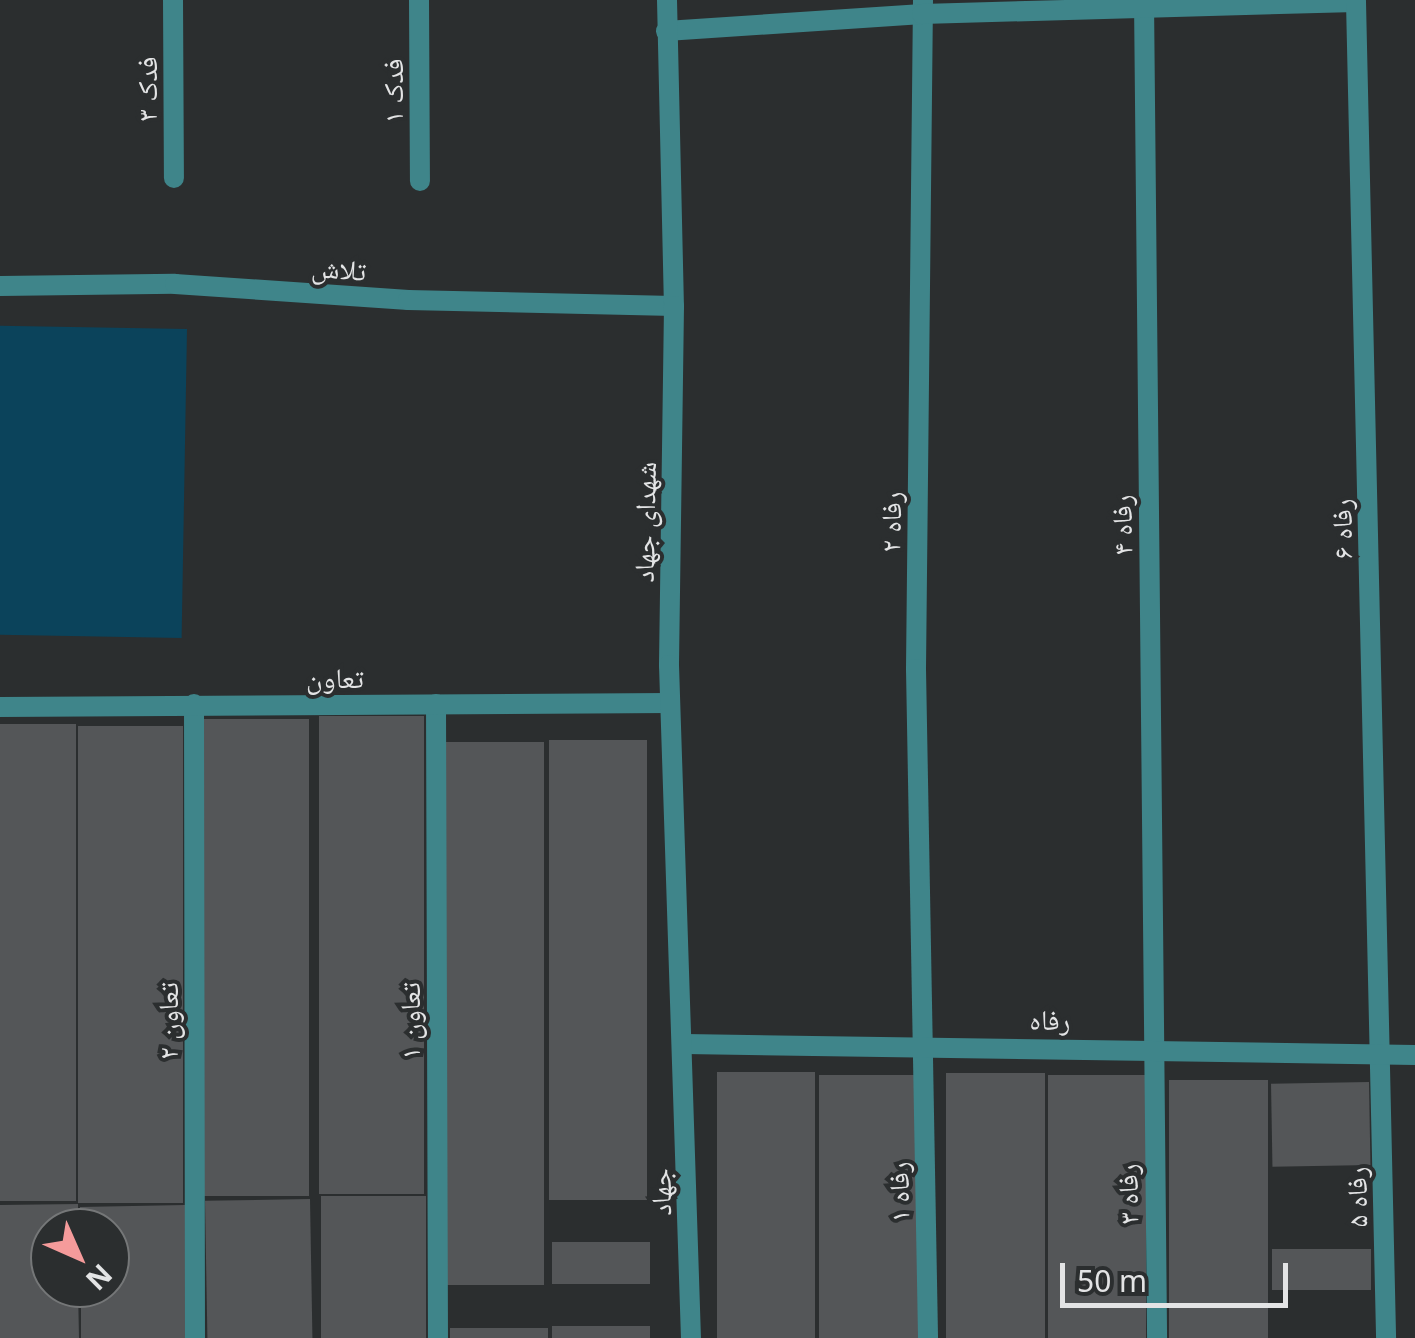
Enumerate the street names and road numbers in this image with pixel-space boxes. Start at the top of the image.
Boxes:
street label: فدک ۳ [129,56,163,122]
street label: فدک ۱ [375,58,409,124]
street label: تلاش [310,249,368,287]
street label: شهدای جهاد [626,461,662,583]
street label: رفاه ۲ [873,491,907,553]
street label: رفاه ۴ [1104,494,1138,556]
street label: رفاه ۶ [1324,498,1358,560]
street label: تعاون [306,660,364,694]
street label: تعاون ۲ [150,982,184,1060]
street label: تعاون ۱ [392,982,426,1060]
street label: رفاه [1029,1002,1071,1036]
street label: رفاه ۱ [881,1161,915,1223]
street label: رفاه ۳ [1110,1163,1144,1225]
street label: رفاه ۵ [1339,1166,1373,1228]
street label: جهاد [643,1168,677,1216]

